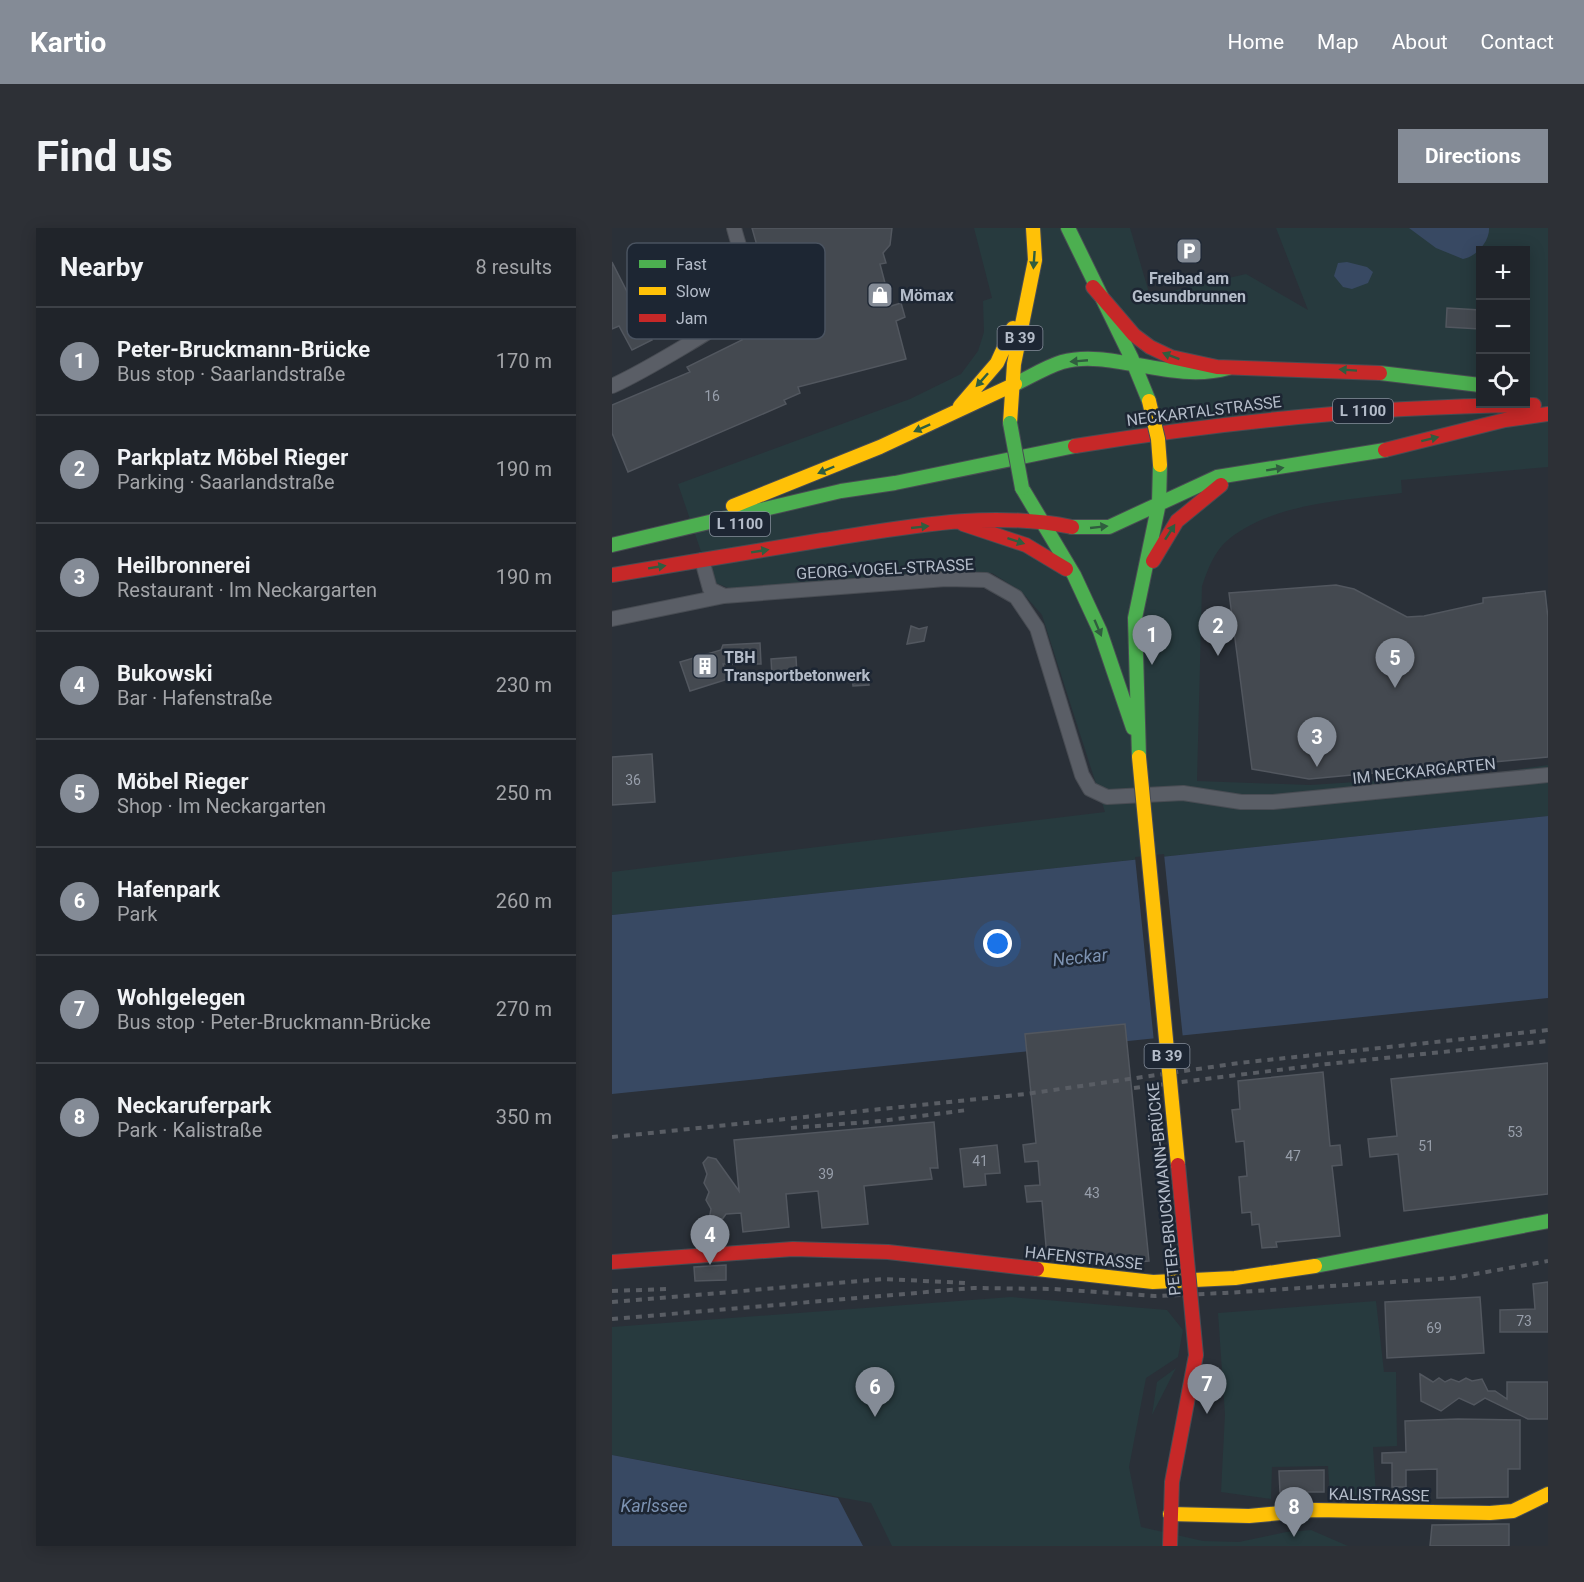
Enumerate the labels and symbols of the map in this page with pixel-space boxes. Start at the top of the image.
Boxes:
parking icon: Freibad am Gesundbrunnen [1174,236,1204,266]
legend [627,243,825,339]
one-way arrow [1029,251,1038,270]
text: Fast [676,255,707,274]
place label: Freibad am Gesundbrunnen [1132,269,1246,306]
shop icon: Mömax [865,280,895,310]
text: Slow [676,282,711,301]
place label: Mömax [900,286,954,305]
text: Jam [676,309,708,328]
road number: B 39 [998,326,1042,350]
one-way arrow [1162,351,1180,360]
one-way arrow [1069,356,1088,366]
one-way arrow [1339,366,1358,375]
one-way arrow [976,372,989,387]
house number: 16 [704,388,720,404]
street label: NECKARTALSTRASSE [1125,392,1283,430]
road number: L 1100 [1333,399,1393,423]
one-way arrow [913,423,931,433]
one-way arrow [1421,433,1439,443]
one-way arrow [817,465,835,475]
one-way arrow [1265,465,1284,474]
road number: L 1100 [710,512,770,536]
one-way arrow [911,522,930,532]
one-way arrow [1090,522,1109,532]
one-way arrow [1164,524,1176,540]
one-way arrow [1007,537,1025,547]
one-way arrow [750,546,769,555]
street label: GEORG-VOGEL-STRASSE [796,555,974,583]
one-way arrow [648,563,667,572]
pin: 2 [1198,606,1238,656]
pin: 1 [1132,616,1172,665]
one-way arrow [1093,619,1103,637]
pin: 5 [1376,638,1414,688]
place label: TBH Transportbetonwerk [724,648,871,685]
building icon: TBH Transportbetonwerk [690,651,720,681]
pin: 3 [1298,718,1336,767]
street label: IM NECKARGARTEN [1351,754,1497,788]
house number: 36 [625,772,641,788]
your location [983,929,1012,958]
water label: Neckar [1051,944,1110,970]
road number: B 39 [1144,1044,1190,1068]
street label: PETER-BRUCKMANN-BRÜCKE [1143,1081,1185,1297]
house number: 53 [1507,1124,1523,1140]
house number: 51 [1418,1138,1434,1154]
house number: 47 [1285,1148,1301,1164]
house number: 41 [972,1153,988,1169]
house number: 39 [818,1166,834,1182]
house number: 43 [1084,1185,1100,1201]
pin: 4 [690,1216,730,1265]
street label: HAFENSTRASSE [1024,1242,1144,1274]
house number: 73 [1516,1313,1532,1329]
house number: 69 [1426,1320,1442,1336]
pin: 7 [1188,1364,1226,1414]
pin: 6 [856,1368,894,1417]
street label: KALISTRASSE [1328,1485,1430,1505]
pin: 8 [1274,1488,1314,1537]
water label: Karlssee [620,1495,688,1516]

